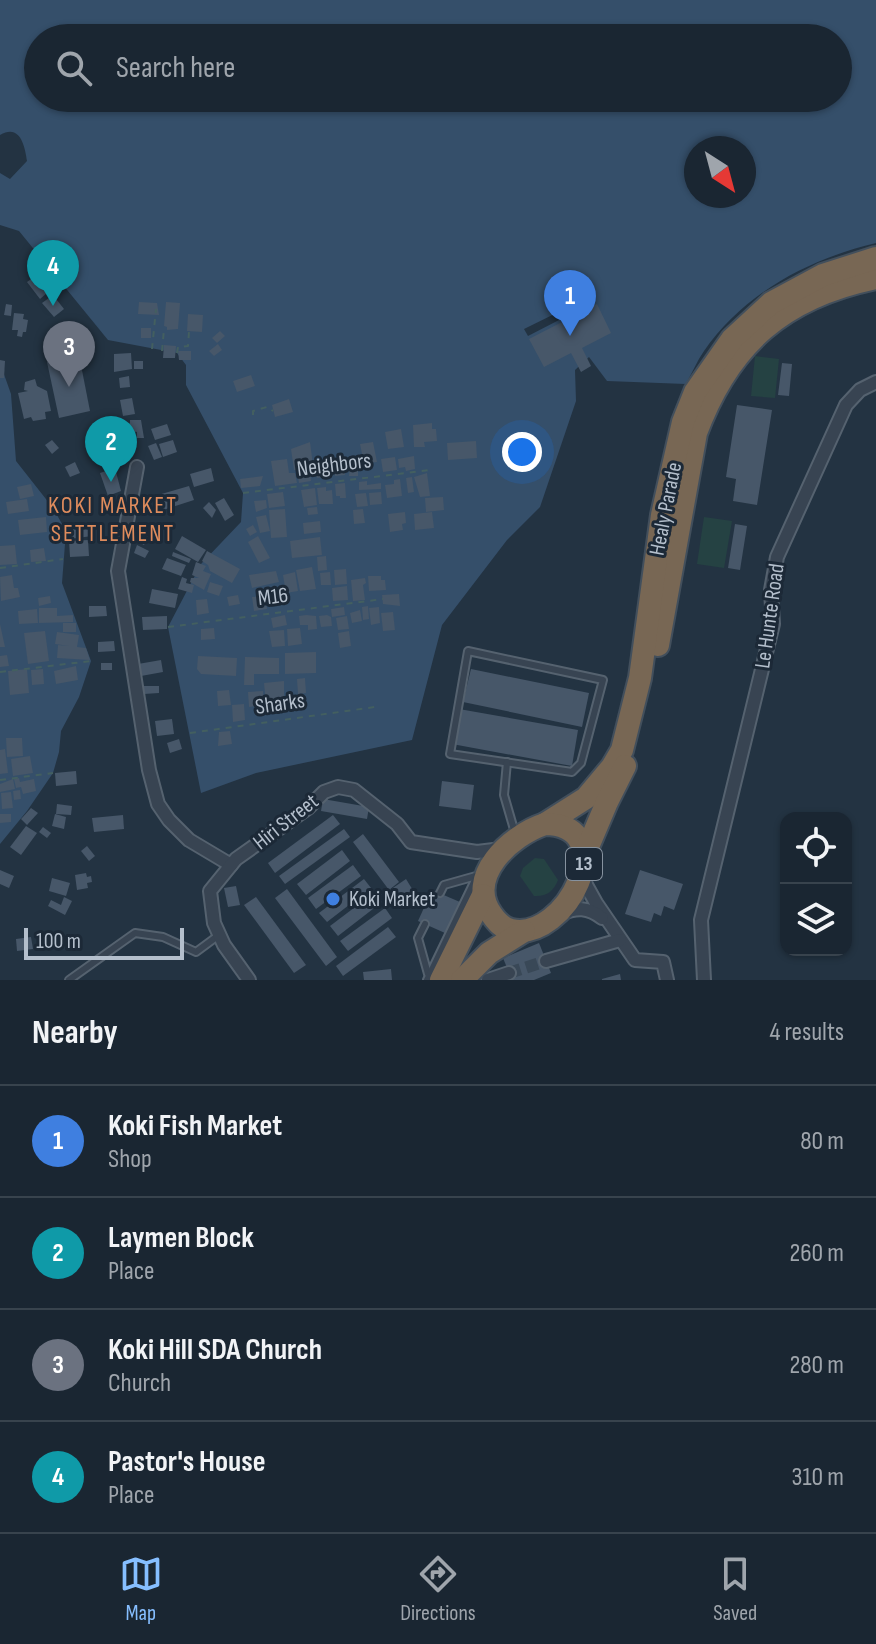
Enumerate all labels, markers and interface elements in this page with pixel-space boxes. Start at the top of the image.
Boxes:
search box [24,24,852,112]
icon: search [52,46,96,90]
text: Search here [116,50,235,86]
north arrow [684,136,756,208]
pin: 4 [27,240,79,306]
pin: 1 [544,270,596,336]
pin: 3 [43,321,95,387]
pin: 2 [85,416,137,482]
your location [502,432,542,472]
street label: Neighbors [295,447,373,483]
street label: Healy Parade [644,460,688,558]
district label: KOKI MARKET SETTLEMENT [48,491,178,548]
street label: Le Hunte Road [749,562,791,670]
street label: M16 [256,582,290,612]
street label: Sharks [254,687,307,721]
street label: Hiri Street [248,788,324,856]
map controls [780,812,852,956]
button: locate [780,812,852,884]
road number: 13 [566,848,602,880]
button: layers [780,884,852,956]
place label: Koki Market [349,886,435,913]
marker: Koki Market [324,890,342,908]
scale bar [24,924,184,960]
text: 100 m [36,928,81,955]
text: Nearby [32,1012,118,1053]
text: 4 results [769,1017,844,1048]
text: Koki Fish Market [108,1108,282,1144]
text: 1 [53,1126,63,1157]
text: 80 m [800,1126,844,1157]
text: Shop [108,1144,152,1175]
text: Laymen Block [108,1220,254,1256]
text: 2 [52,1238,64,1269]
text: 260 m [789,1238,844,1269]
text: Place [108,1256,155,1287]
text: Koki Hill SDA Church [108,1332,322,1368]
text: 3 [52,1350,64,1381]
text: 280 m [789,1350,844,1381]
text: Church [108,1368,171,1399]
text: Pastor's House [108,1444,266,1480]
text: 4 [52,1462,64,1493]
text: 310 m [792,1462,844,1493]
text: Place [108,1480,155,1511]
tab: Map [119,1552,163,1627]
tab: Directions [400,1552,476,1627]
tab: Saved [713,1552,757,1627]

